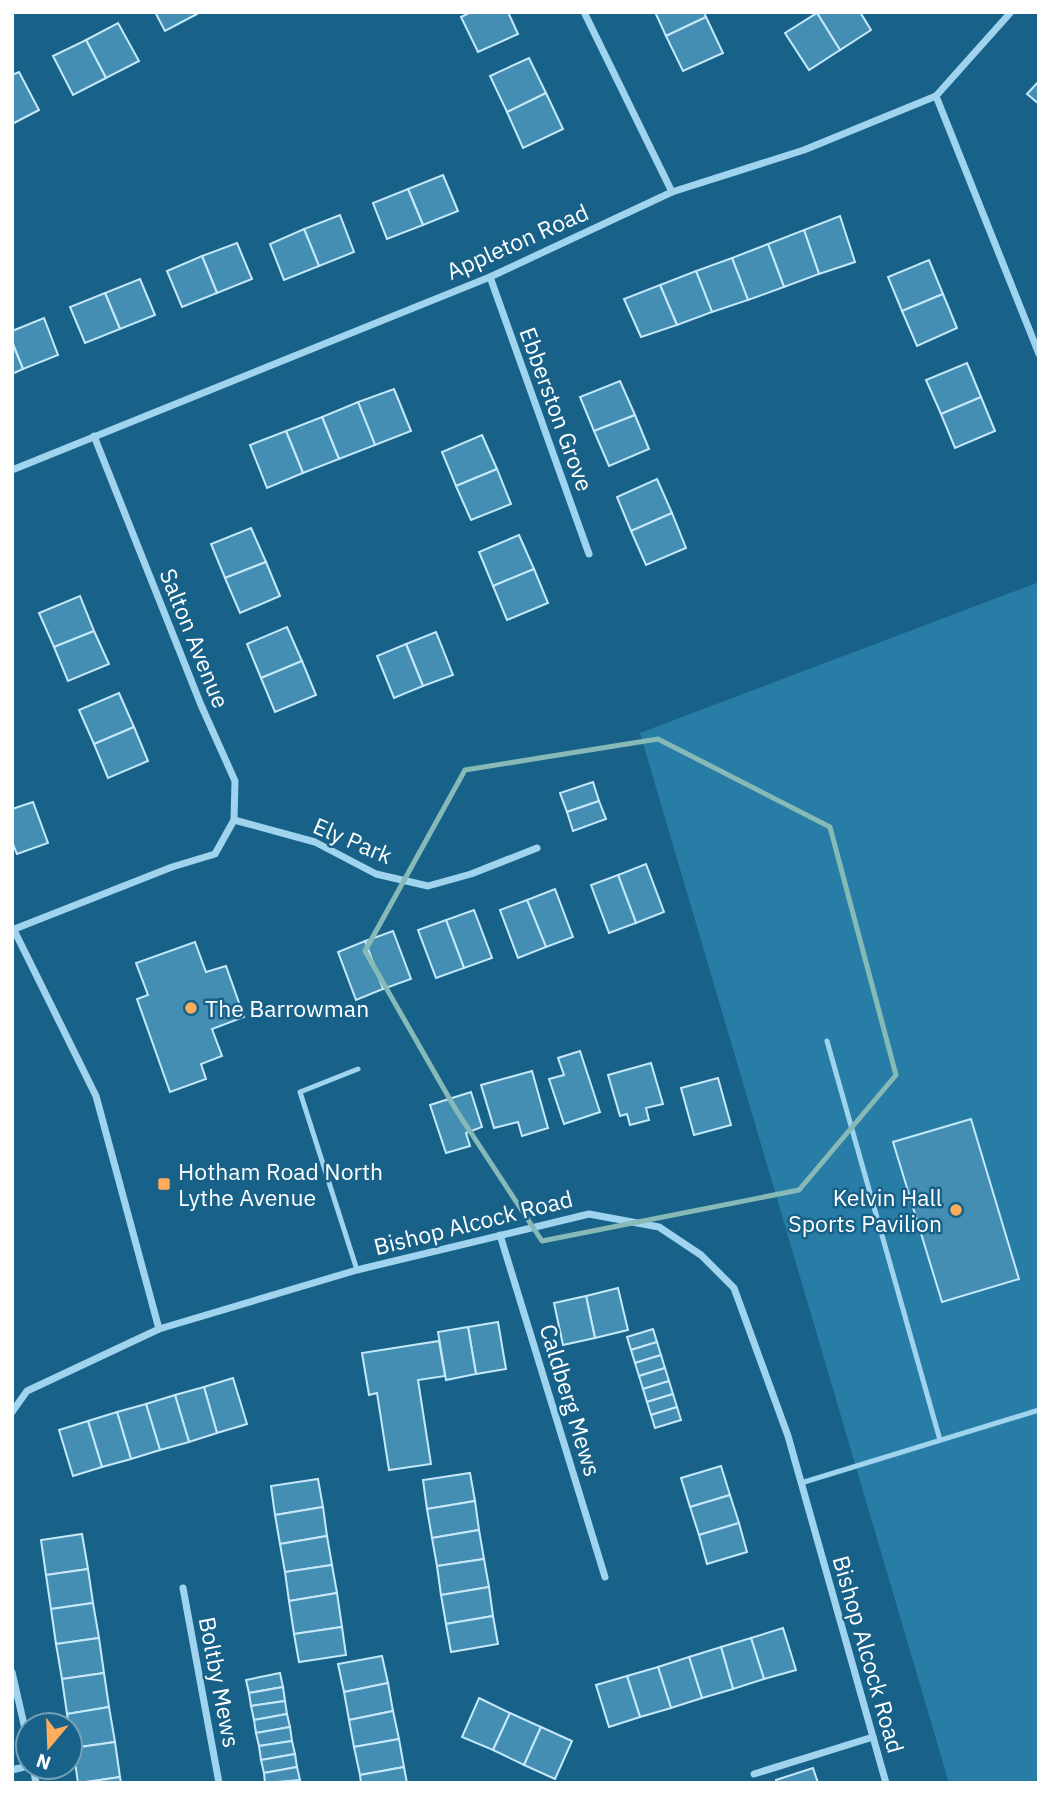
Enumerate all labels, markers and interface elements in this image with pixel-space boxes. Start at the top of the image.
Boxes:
street label: Appleton Road [441,196,593,286]
street label: Ebberston Grove [513,323,601,495]
street label: Salton Avenue [153,564,237,712]
street label: Ely Park [309,810,397,870]
place label: The Barrowman [205,993,369,1023]
marker: The Barrowman [183,1000,199,1016]
place label: Hotham Road North Lythe Avenue [178,1156,383,1212]
marker: Hotham Road North Lythe Avenue [156,1176,172,1192]
place label: Kelvin Hall Sports Pavilion [788,1182,942,1238]
street label: Bishop Alcock Road [370,1183,576,1261]
marker: Kelvin Hall Sports Pavilion [948,1202,964,1218]
street label: Caldberg Mews [534,1320,608,1480]
street label: Bishop Alcock Road [826,1552,912,1756]
street label: Boltby Mews [193,1614,247,1750]
north arrow [14,1711,84,1781]
text: N [33,1748,54,1776]

